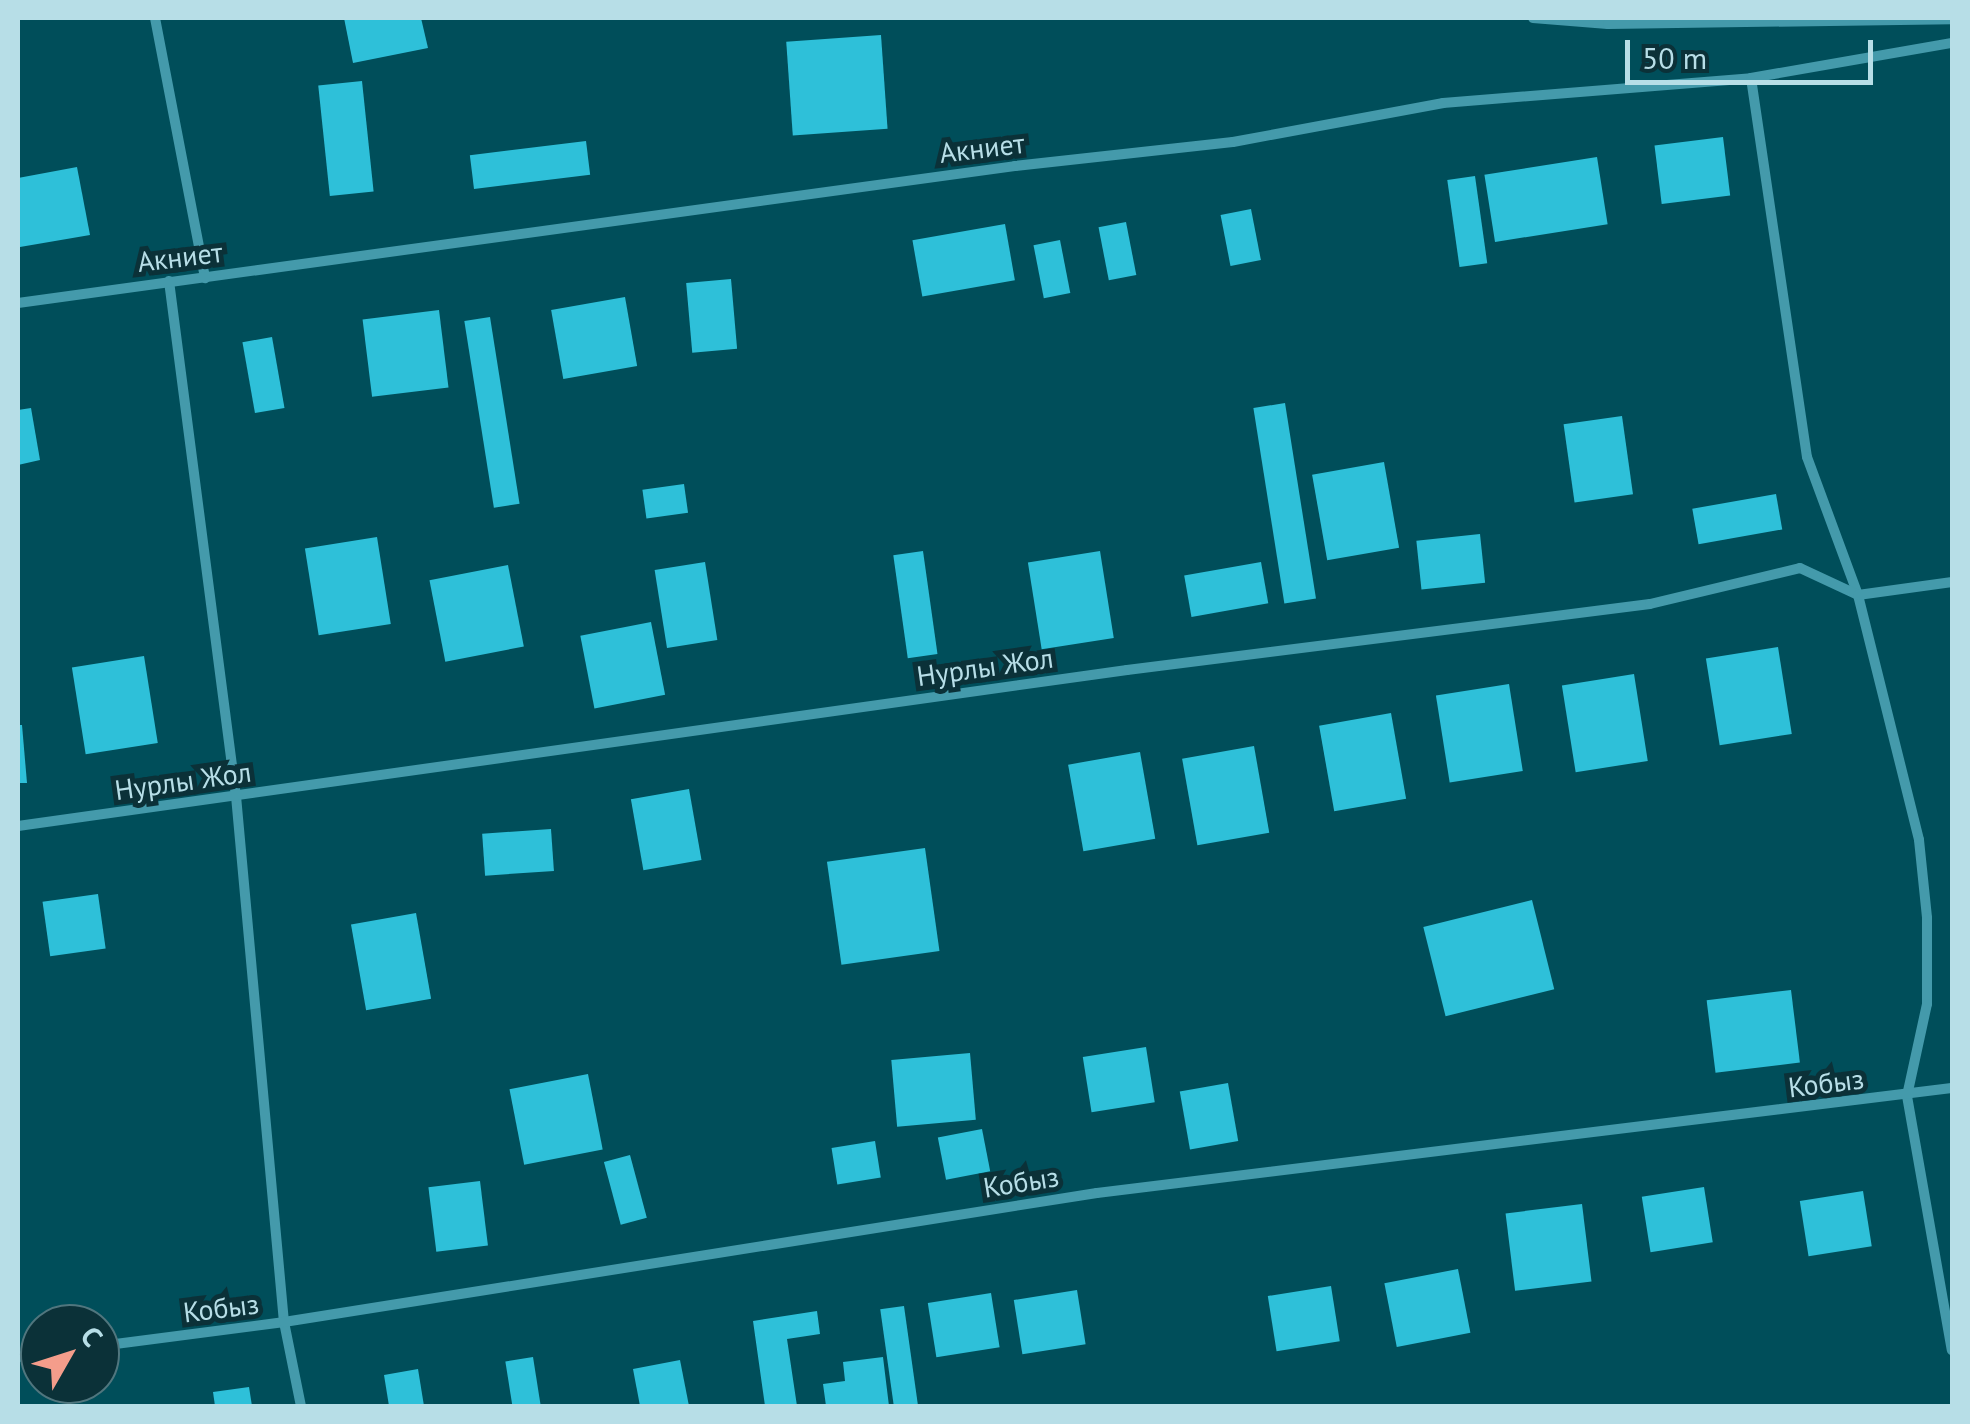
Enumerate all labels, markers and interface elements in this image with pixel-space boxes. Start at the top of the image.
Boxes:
scale bar [1630,20,1878,82]
text: 50 m [1642,38,1707,77]
street label: Акниет [938,126,1026,170]
street label: Акниет [136,235,224,279]
street label: Нурлы Жол [915,641,1055,693]
street label: Нурлы Жол [113,755,253,807]
street label: Кобыз [1786,1062,1866,1104]
street label: Кобыз [981,1159,1061,1205]
street label: Кобыз [181,1287,261,1329]
north arrow [20,1304,120,1404]
text: С [73,1318,111,1354]

